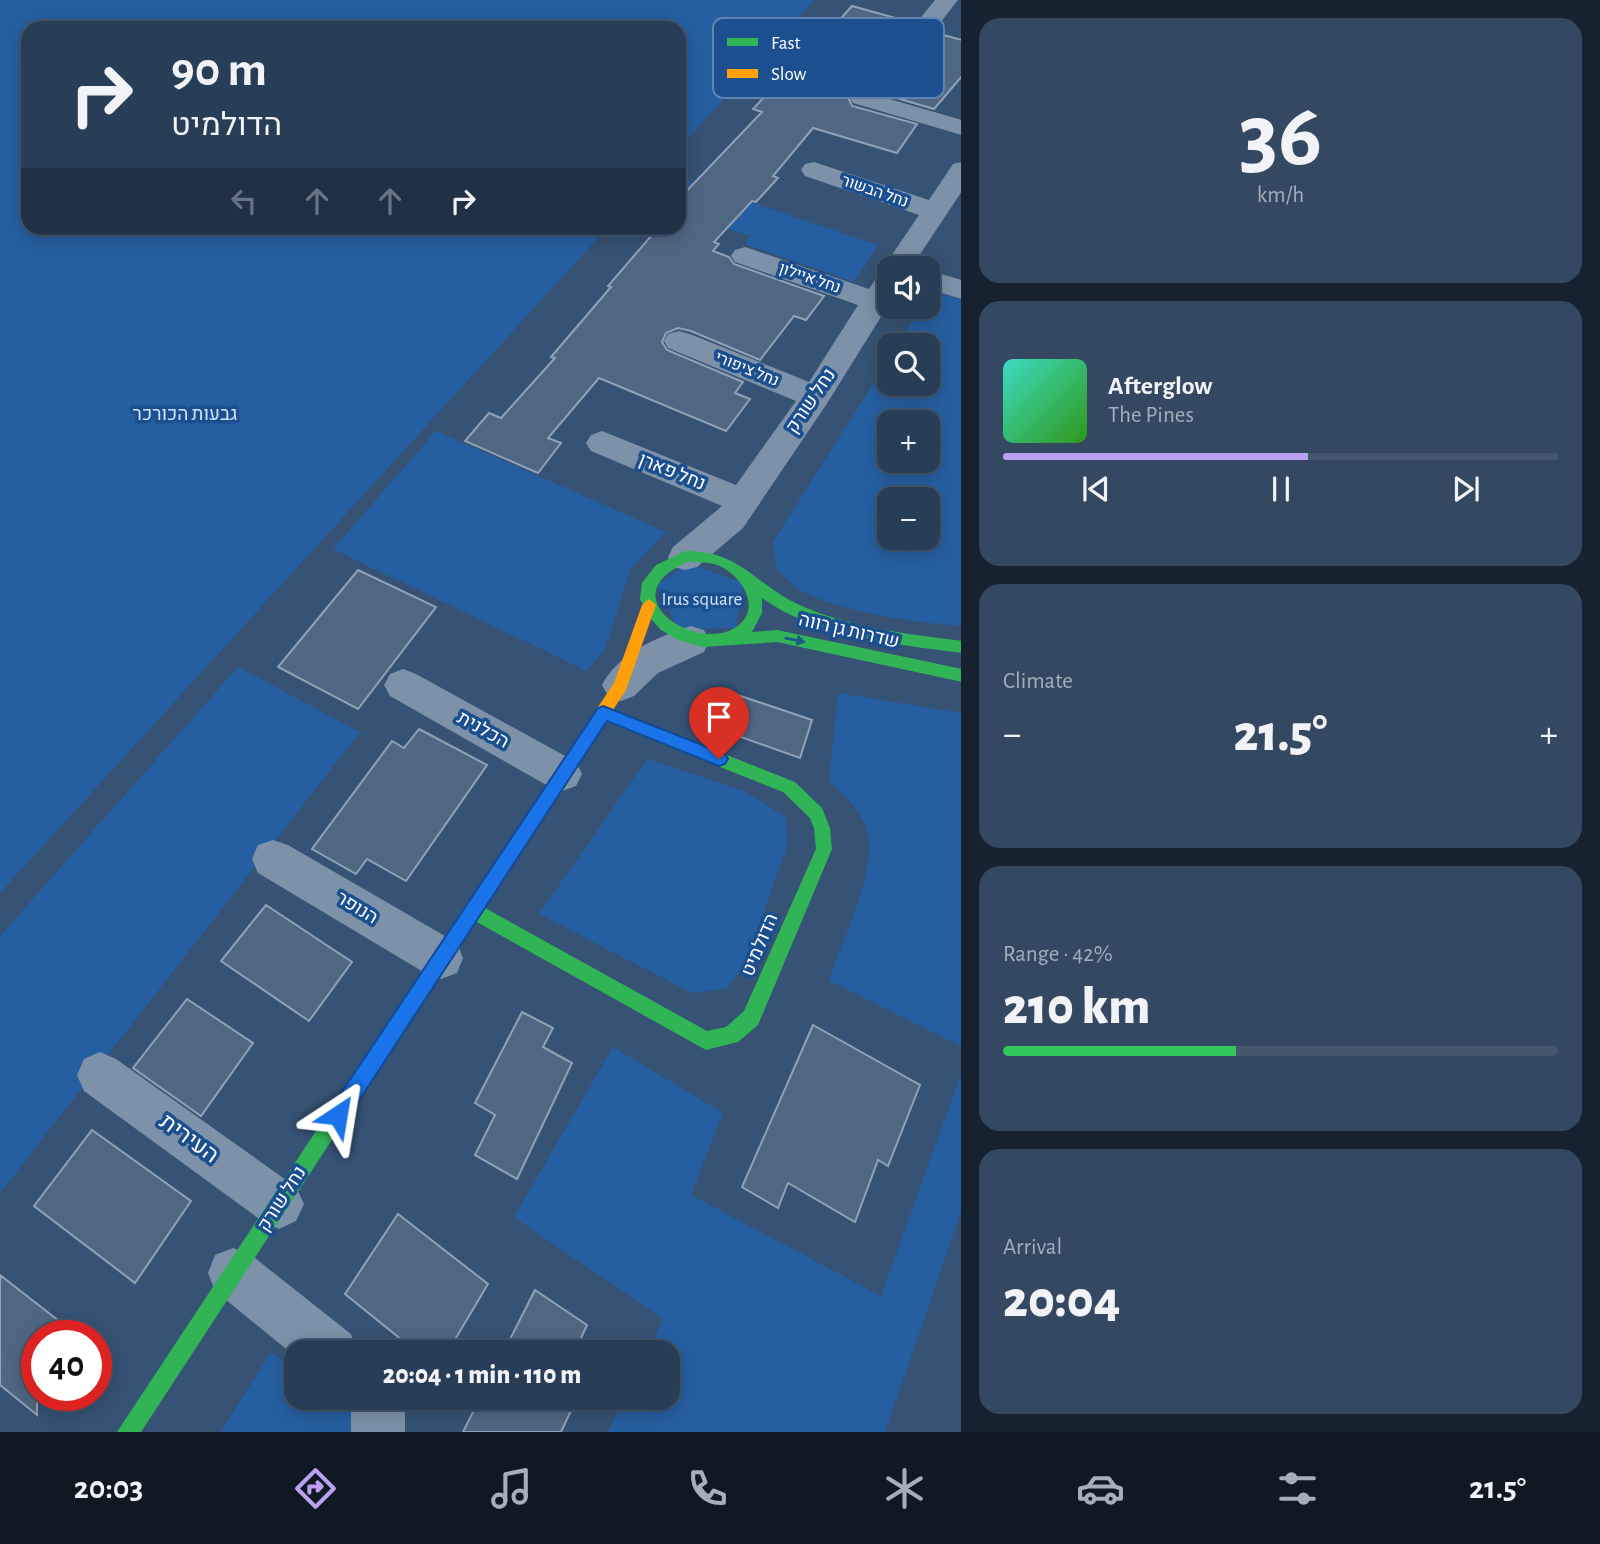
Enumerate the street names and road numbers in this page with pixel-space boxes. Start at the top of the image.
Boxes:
street label: נחל הבשור [840,172,910,210]
street label: נחל איילון [777,260,843,296]
street label: נחל ציפורי [713,349,781,389]
street label: נחל שורק [783,365,839,437]
street label: נחל פארן [636,450,708,494]
street label: שדרות גן רווה [797,610,901,652]
street label: הכלנית [454,708,512,752]
street label: הנופר [333,888,381,928]
street label: הדולמיט [738,911,782,979]
street label: העירית [155,1110,223,1168]
street label: נחל שורק [254,1163,310,1235]

